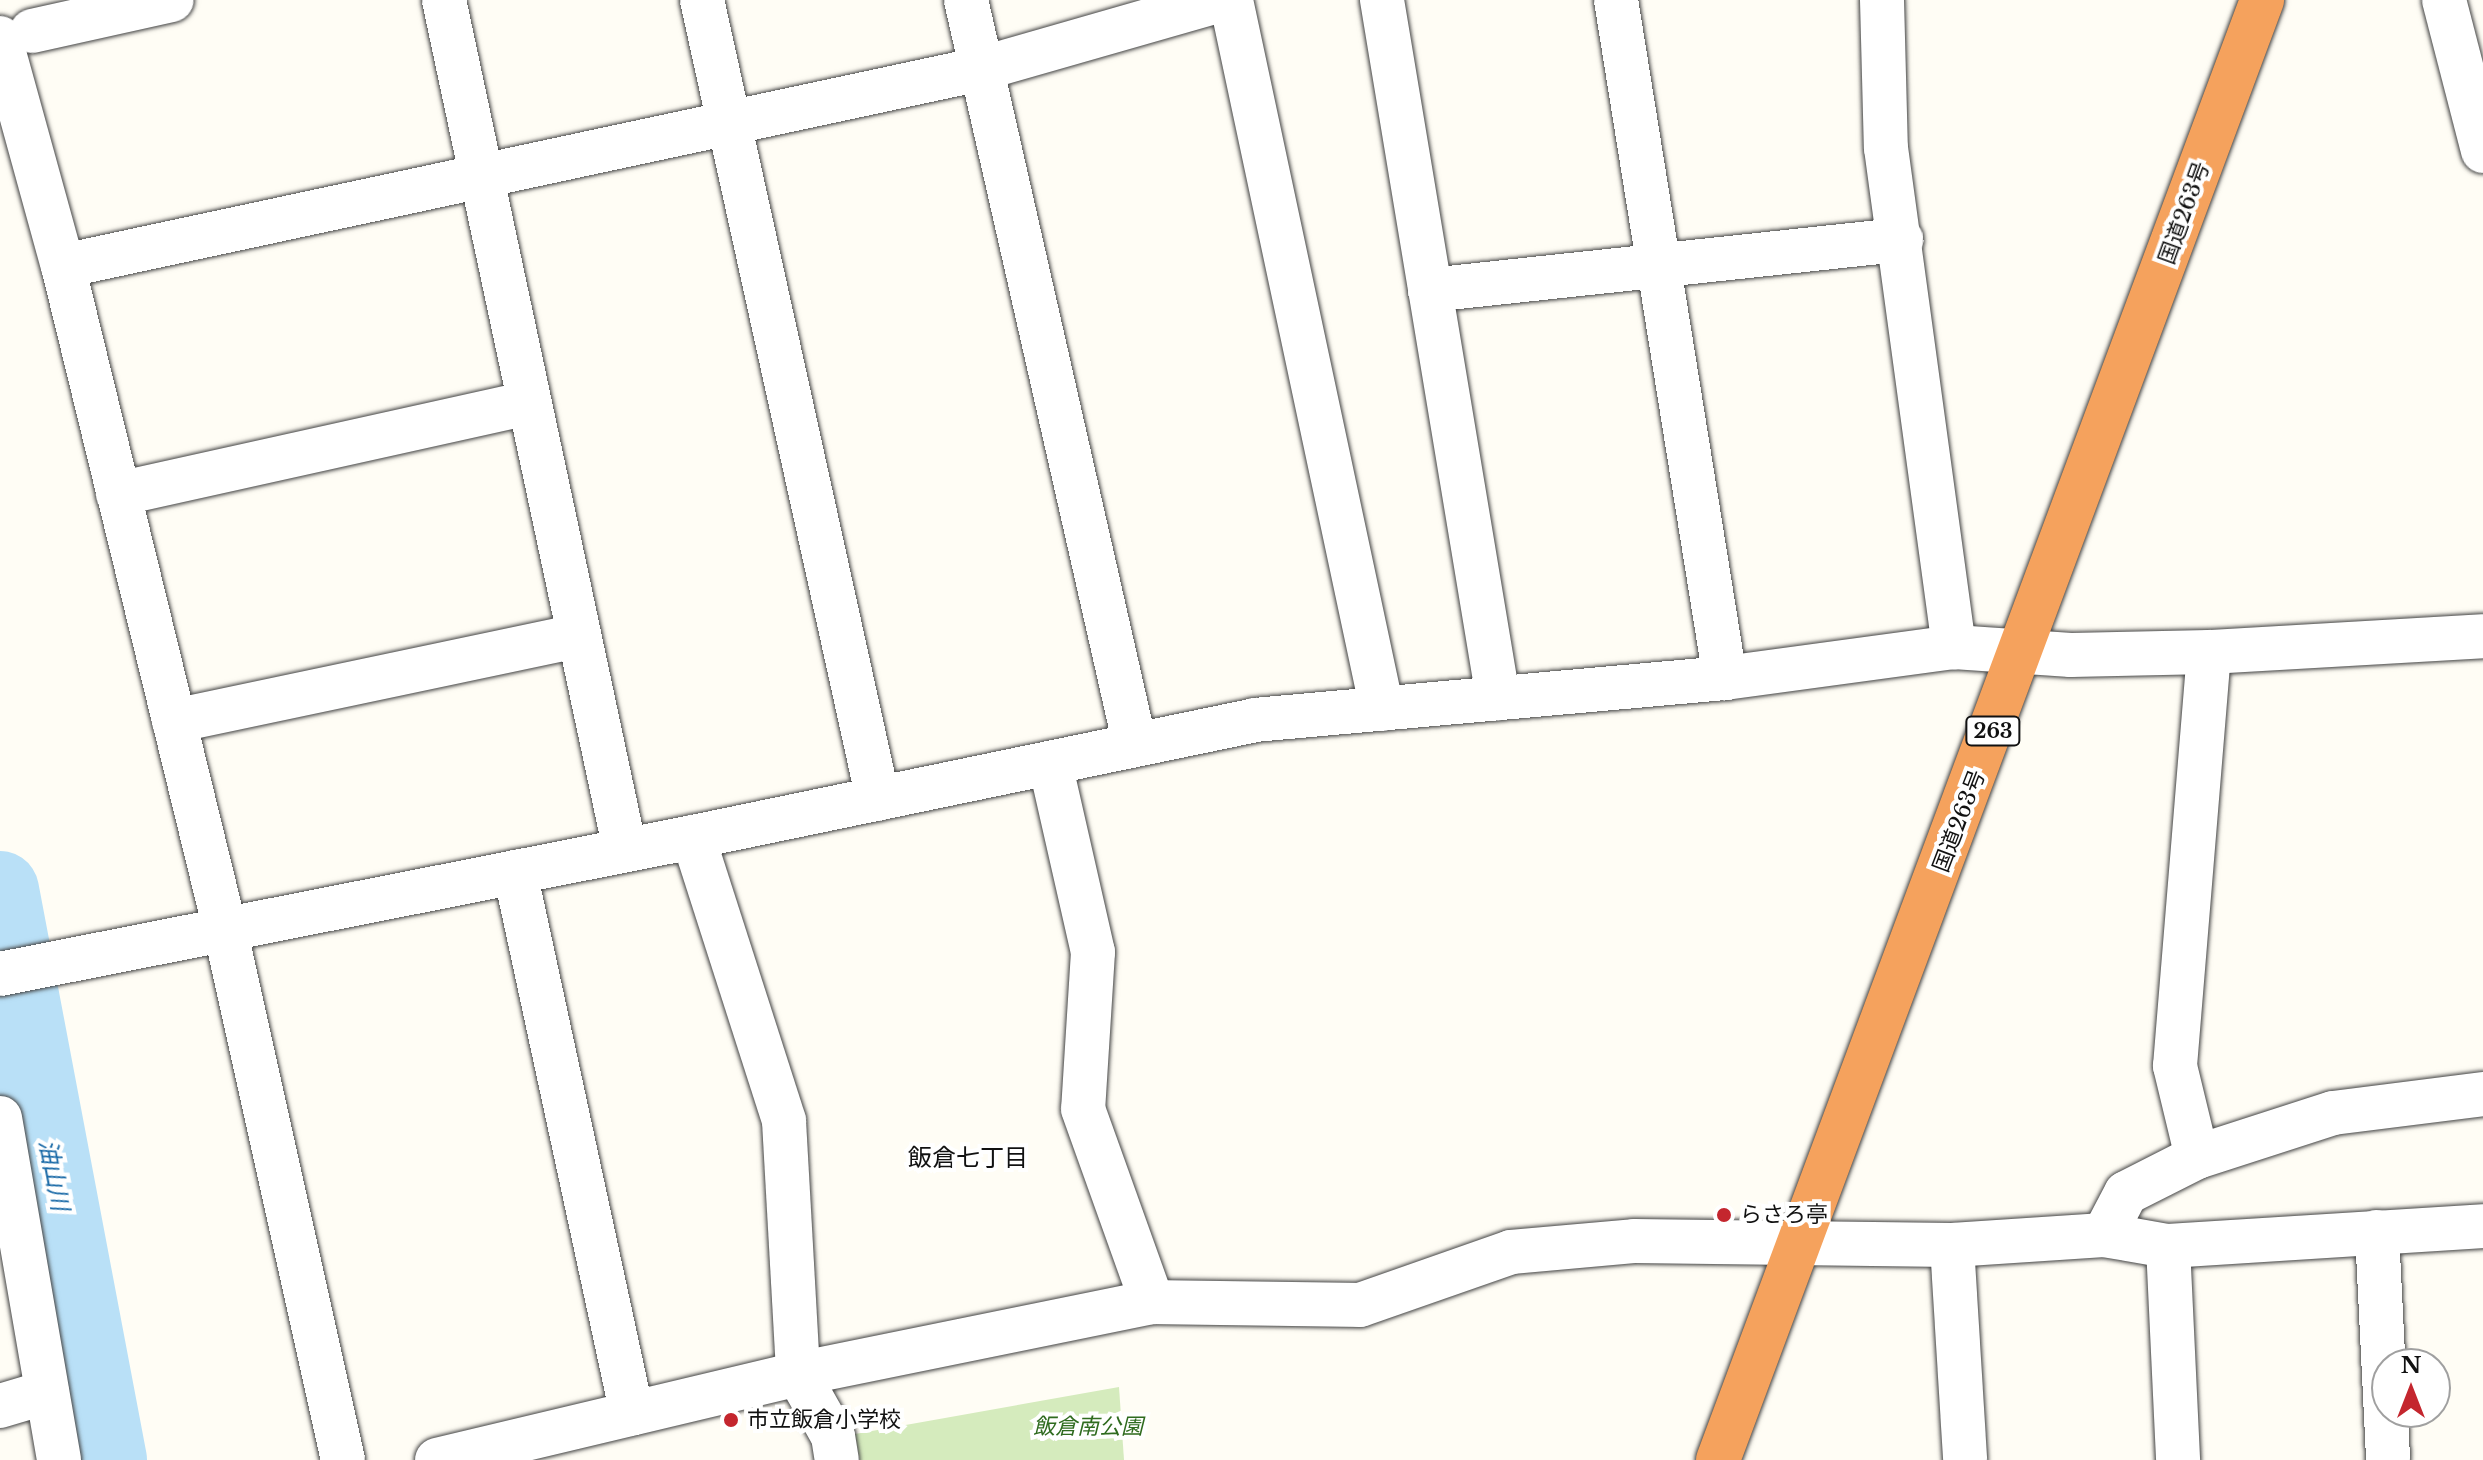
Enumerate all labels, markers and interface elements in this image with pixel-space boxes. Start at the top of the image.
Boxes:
street label: 国道263号 [2153,158,2215,268]
road number: 263 [1965,715,2021,747]
street label: 国道263号 [1927,766,1991,876]
water label: 油山川 [33,1137,75,1213]
district label: 飯倉七丁目 [908,1144,1028,1172]
place label: らさろ亭 [1740,1202,1828,1228]
marker: らさろ亭 [1715,1206,1733,1224]
north arrow [2371,1348,2451,1428]
text: N [2401,1352,2421,1379]
place label: 市立飯倉小学校 [747,1407,901,1433]
marker: 市立飯倉小学校 [722,1411,740,1429]
park label: 飯倉南公園 [1033,1414,1143,1440]

